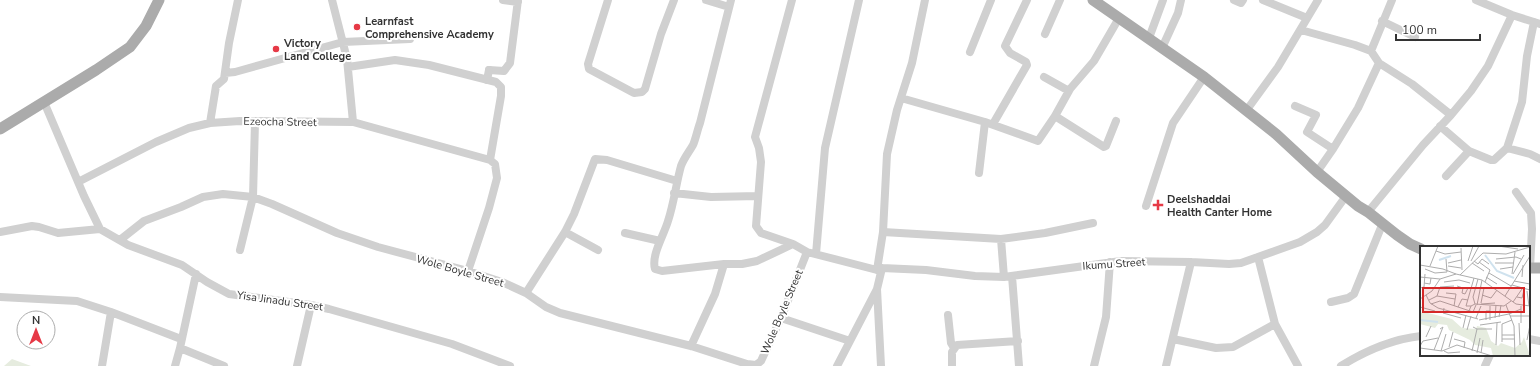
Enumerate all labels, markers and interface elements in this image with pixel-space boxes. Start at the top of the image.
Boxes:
place label: Learnfast Comprehensive Academy [365,14,494,42]
scale bar [1396,16,1480,42]
marker: Learnfast Comprehensive Academy [352,22,362,32]
text: 100 m [1402,22,1437,38]
place label: Victory Land College [283,36,351,64]
marker: Victory Land College [271,44,281,54]
street label: Ezeocha Street [243,114,317,130]
place label: Deelshaddai Health Canter Home [1167,192,1272,220]
marker: Deelshaddai Health Canter Home [1152,199,1164,211]
inset map [1420,246,1530,356]
street label: Wole Boyle Street [414,251,506,291]
street label: Ikumu Street [1082,254,1146,274]
street label: Wole Boyle Street [757,267,807,357]
street label: Yisa Jinadu Street [235,287,324,314]
north arrow [16,310,56,350]
text: N [32,313,40,328]

